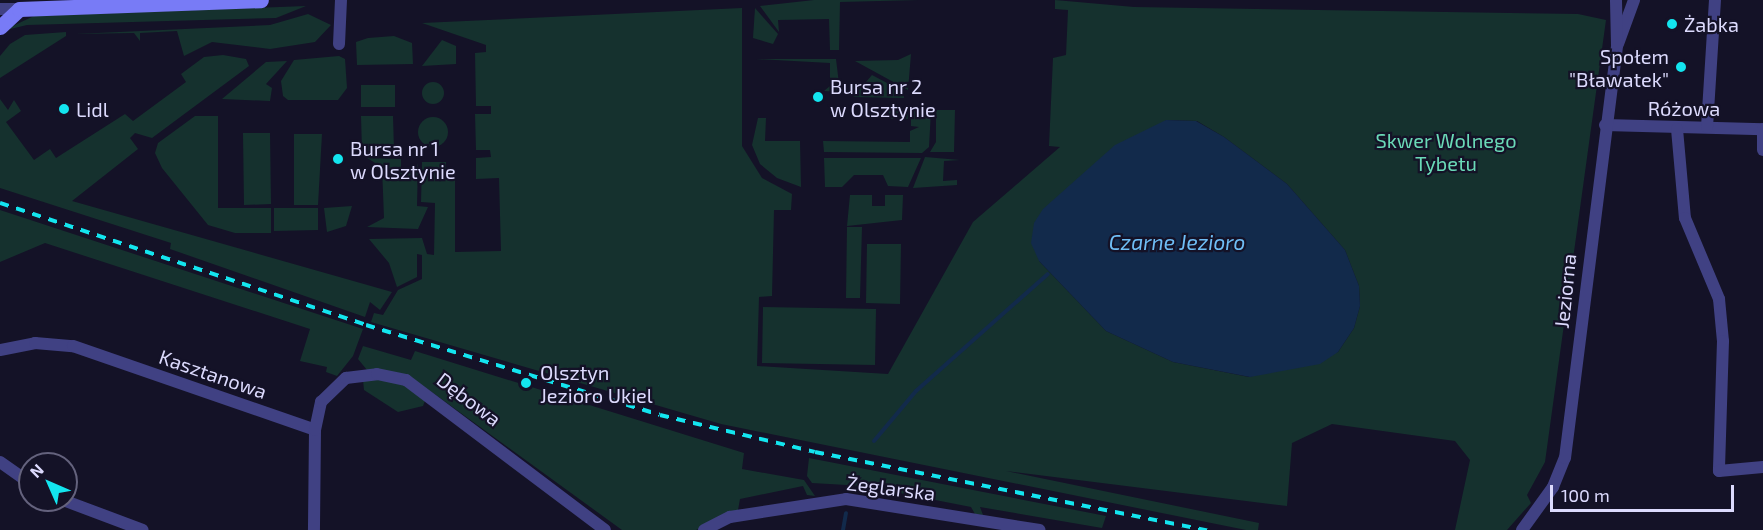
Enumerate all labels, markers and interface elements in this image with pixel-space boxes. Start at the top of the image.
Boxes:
place label: Żabka [1684,12,1739,36]
marker: Żabka [1665,17,1679,31]
place label: Społem "Bławatek" [1569,44,1669,91]
marker: Społem "Bławatek" [1674,60,1688,74]
place label: Bursa nr 2 w Olsztynie [830,74,936,121]
marker: Bursa nr 2 w Olsztynie [811,90,825,104]
street label: Różowa [1648,96,1720,120]
place label: Lidl [76,97,109,121]
marker: Lidl [57,102,71,116]
park label: Skwer Wolnego Tybetu [1375,129,1517,176]
place label: Bursa nr 1 w Olsztynie [350,136,456,183]
marker: Bursa nr 1 w Olsztynie [331,152,345,166]
water label: Czarne Jezioro [1109,229,1245,255]
street label: Jeziorna [1549,253,1581,329]
street label: Kasztanowa [156,344,270,404]
place label: Olsztyn Jezioro Ukiel [540,360,653,407]
street label: Dębowa [432,367,506,431]
marker: Olsztyn Jezioro Ukiel [517,374,535,392]
north arrow [18,452,78,512]
text: N [26,460,47,481]
street label: Żeglarska [845,471,937,505]
scale bar [1553,473,1738,511]
text: 100 m [1561,484,1610,506]

